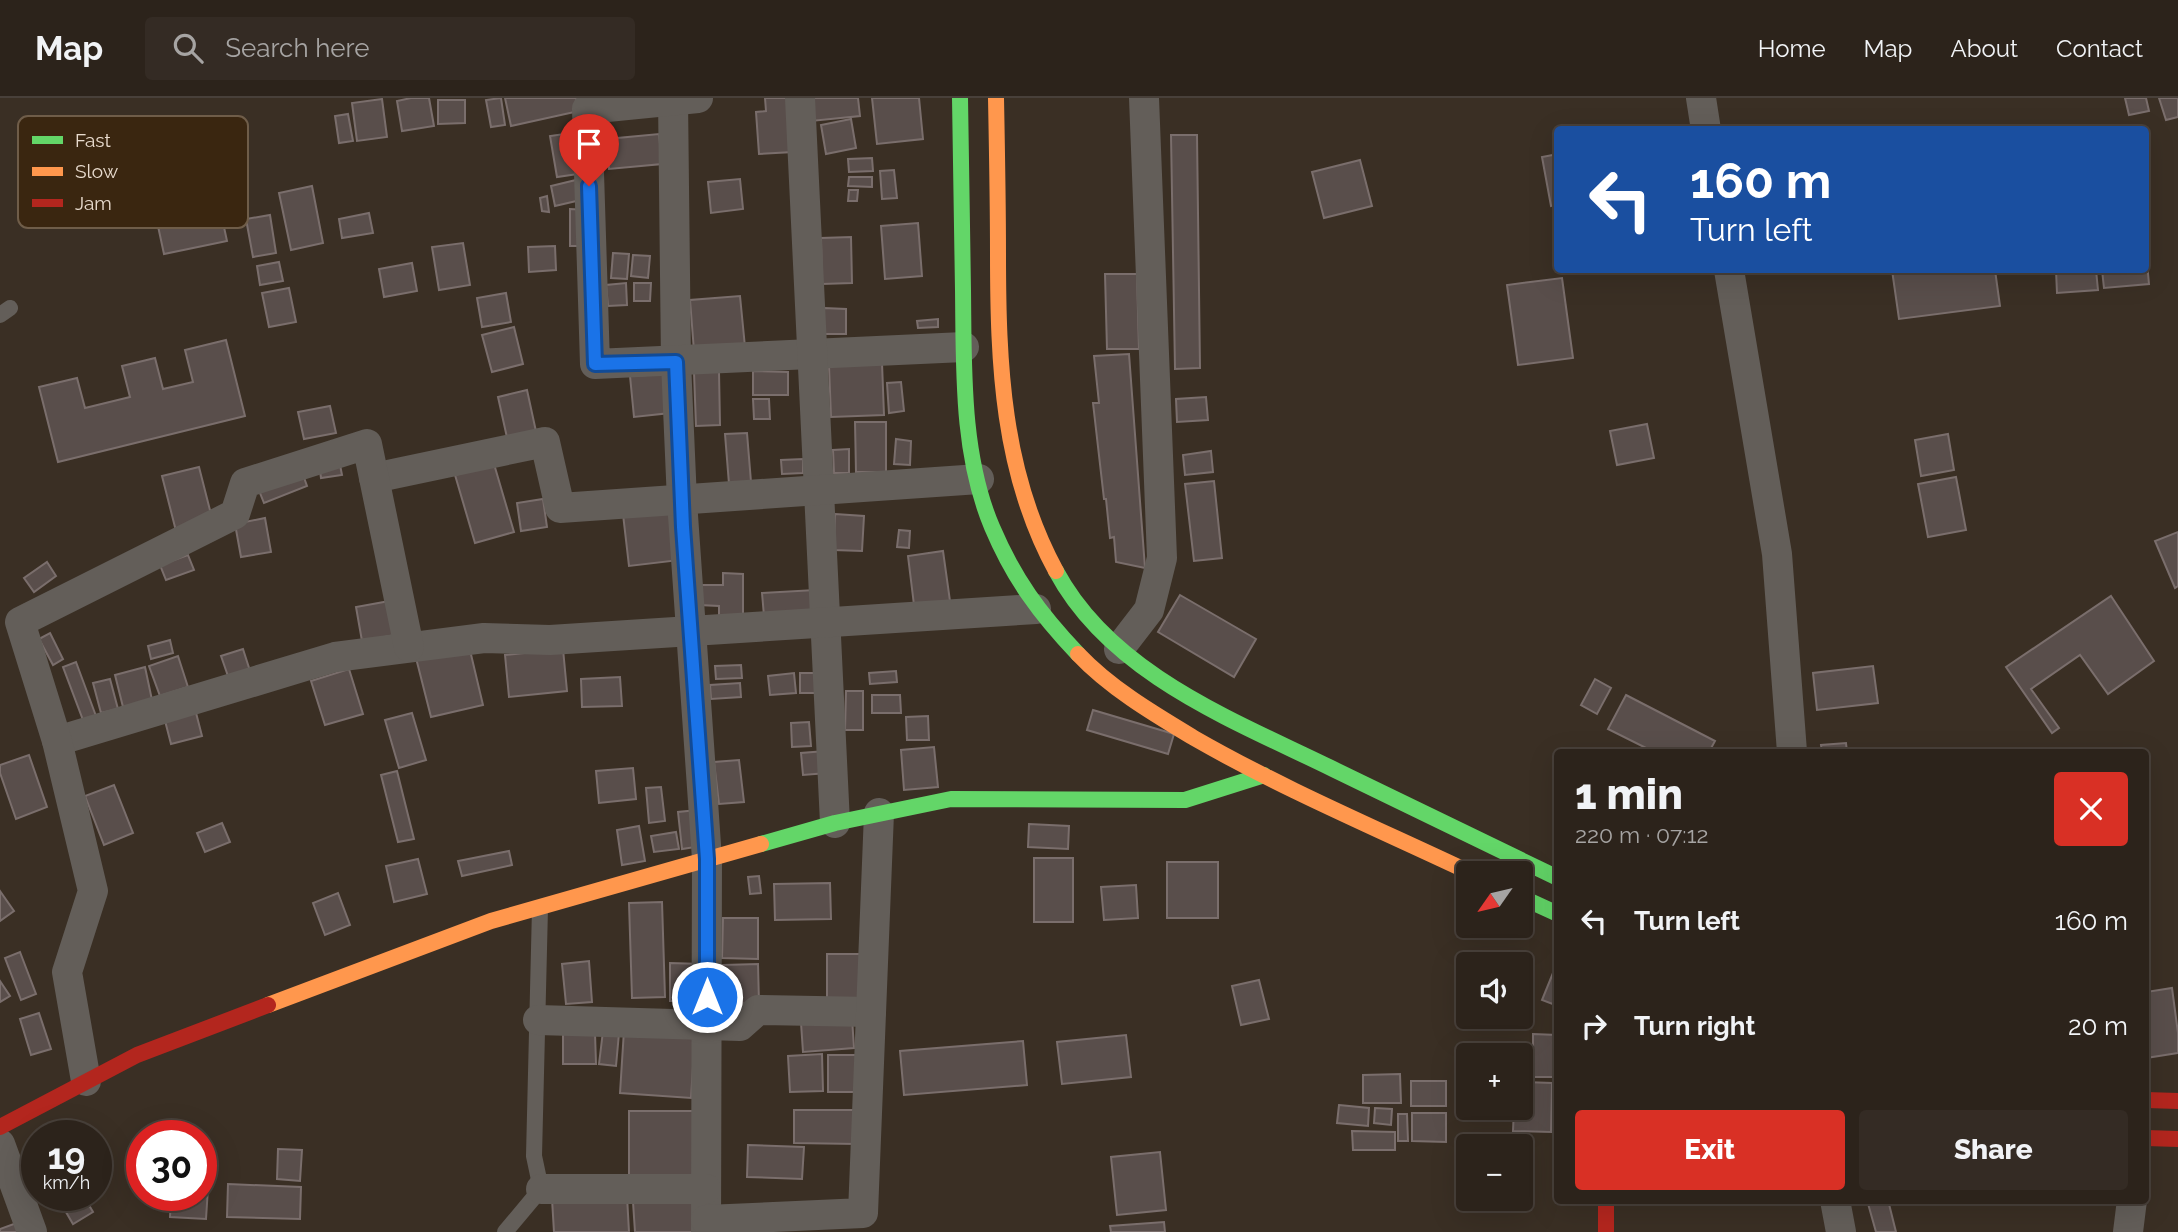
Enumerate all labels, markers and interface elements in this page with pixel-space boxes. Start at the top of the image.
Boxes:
search box [145,17,635,80]
text: Map [35,29,103,68]
icon: search [169,29,207,67]
text: Search here [225,33,370,63]
text: Home [1758,34,1826,63]
text: Map [1864,34,1912,63]
text: About [1950,34,2018,63]
text: Contact [2056,34,2143,63]
pin [559,114,619,186]
legend [18,116,248,228]
icon: arrive [570,125,608,163]
text: Fast [75,129,111,151]
text: 160 m [1690,152,1831,209]
icon: left [1575,154,1666,245]
text: Slow [75,160,119,182]
text: Jam [75,192,112,214]
text: Turn left [1690,211,1812,248]
text: 1 min [1575,770,1683,819]
button: close [2054,772,2128,846]
text: 220 m · 07:12 [1575,821,1708,848]
north arrow [1456,861,1533,938]
map controls [1456,861,1533,1211]
icon: left [1575,902,1613,940]
text: Turn left [1634,906,1740,936]
text: 160 m [2055,906,2128,936]
button: sound [1456,952,1533,1029]
position arrow [670,960,744,1034]
icon: right [1575,1007,1613,1045]
text: Turn right [1634,1011,1755,1041]
text: 20 m [2068,1011,2128,1041]
button: + [1456,1043,1533,1120]
button: Exit [1575,1110,1845,1190]
button: Share [1859,1110,2128,1190]
speed limit sign: 30 [126,1120,217,1211]
button: − [1456,1134,1533,1211]
text: 19 [48,1136,85,1177]
text: km/h [43,1172,90,1193]

